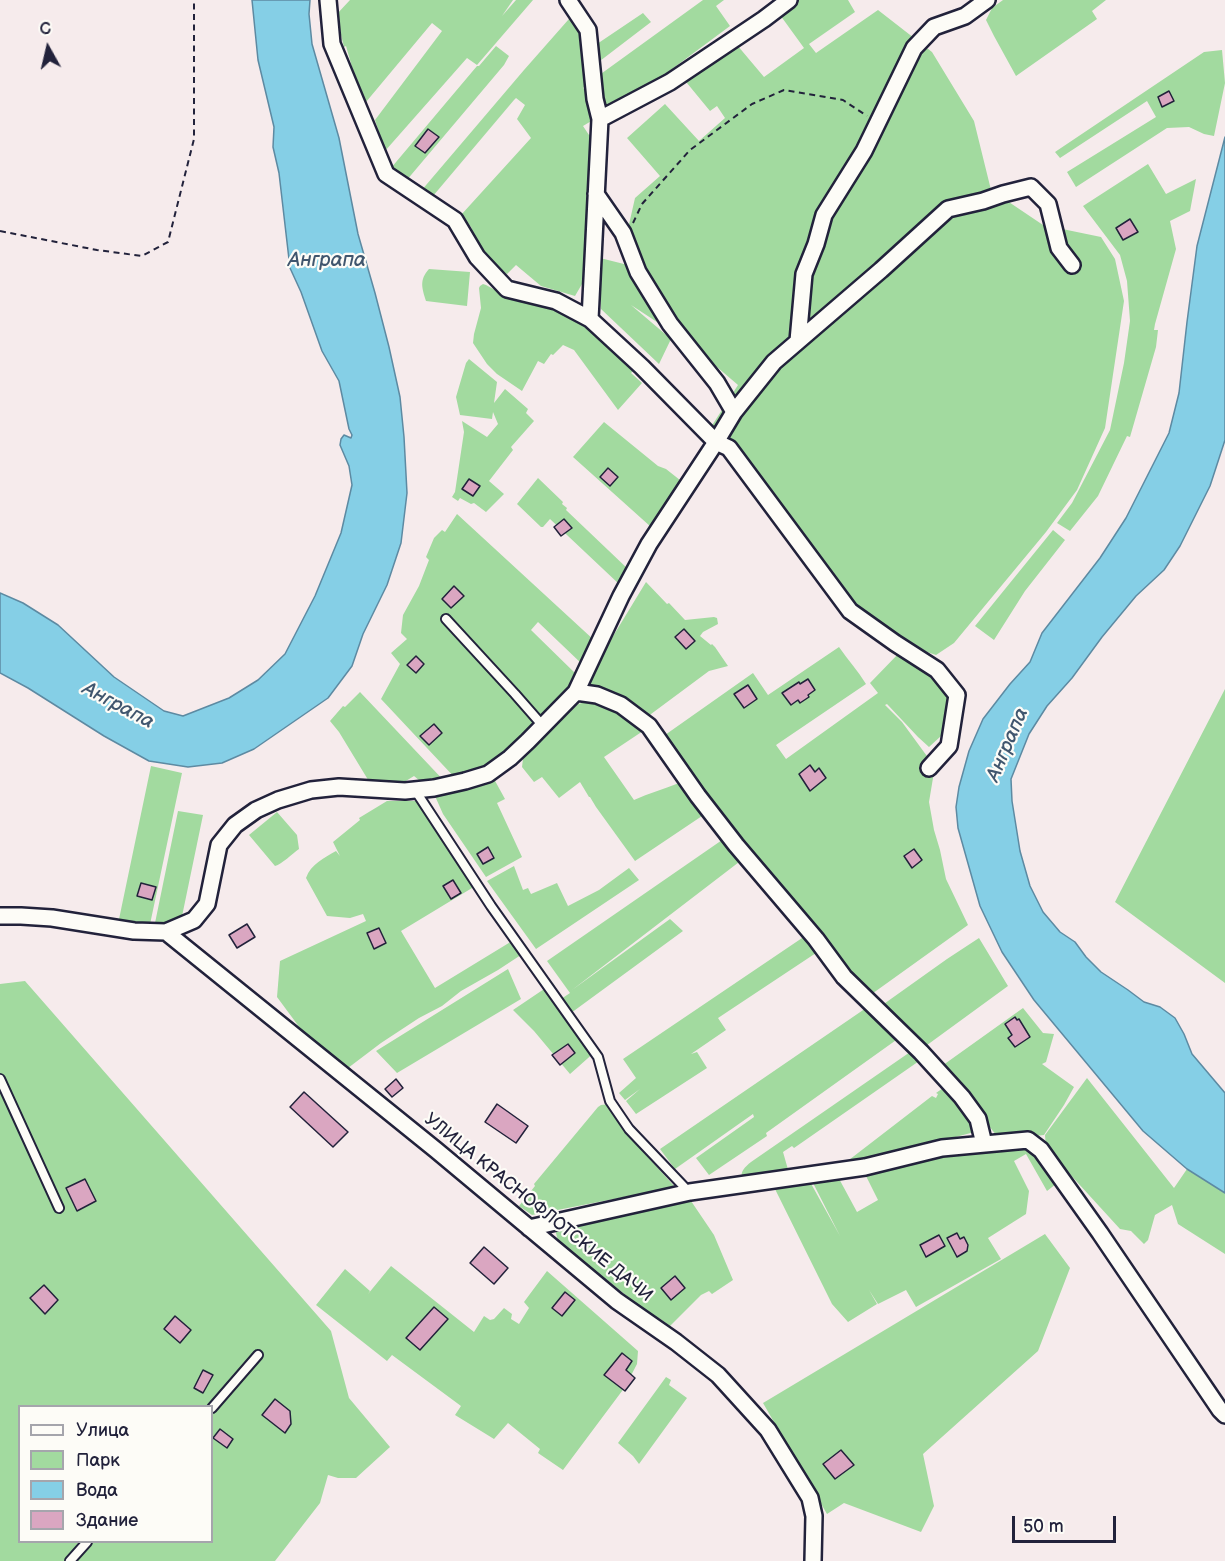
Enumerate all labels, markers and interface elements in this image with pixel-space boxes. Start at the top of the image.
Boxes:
north arrow [18,18,78,78]
text: С [39,19,52,40]
water label: Анграпа [288,249,366,273]
water label: Анграпа [78,677,158,735]
water label: Анграпа [982,705,1034,785]
street label: УЛИЦА КРАСНОФЛОТСКИЕ ДАЧИ [419,1109,657,1307]
legend [18,1405,213,1543]
text: Улица [76,1420,129,1441]
text: Парк [76,1450,120,1471]
text: Вода [76,1480,118,1501]
scale bar [1015,1504,1118,1542]
text: Здание [76,1510,138,1531]
text: 50 m [1023,1516,1064,1537]

